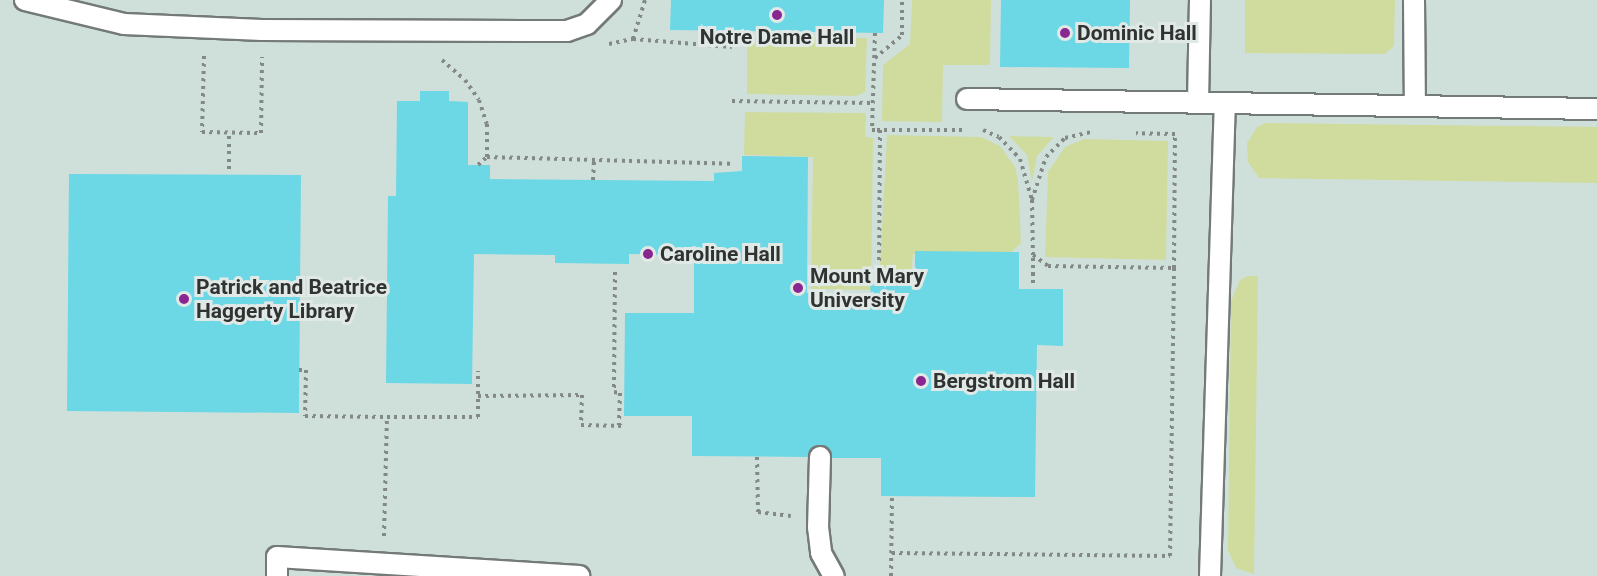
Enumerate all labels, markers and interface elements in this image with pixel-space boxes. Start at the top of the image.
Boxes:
marker: Notre Dame Hall [770,8,784,22]
place label: Dominic Hall [1077,20,1197,46]
place label: Notre Dame Hall [700,24,854,50]
marker: Dominic Hall [1058,26,1072,40]
place label: Caroline Hall [660,241,781,267]
marker: Caroline Hall [641,247,655,261]
place label: Mount Mary University [810,263,924,313]
place label: Patrick and Beatrice Haggerty Library [196,274,387,324]
marker: Mount Mary University [791,281,805,295]
marker: Patrick and Beatrice Haggerty Library [177,292,191,306]
place label: Bergstrom Hall [933,368,1075,394]
marker: Bergstrom Hall [914,374,928,388]

